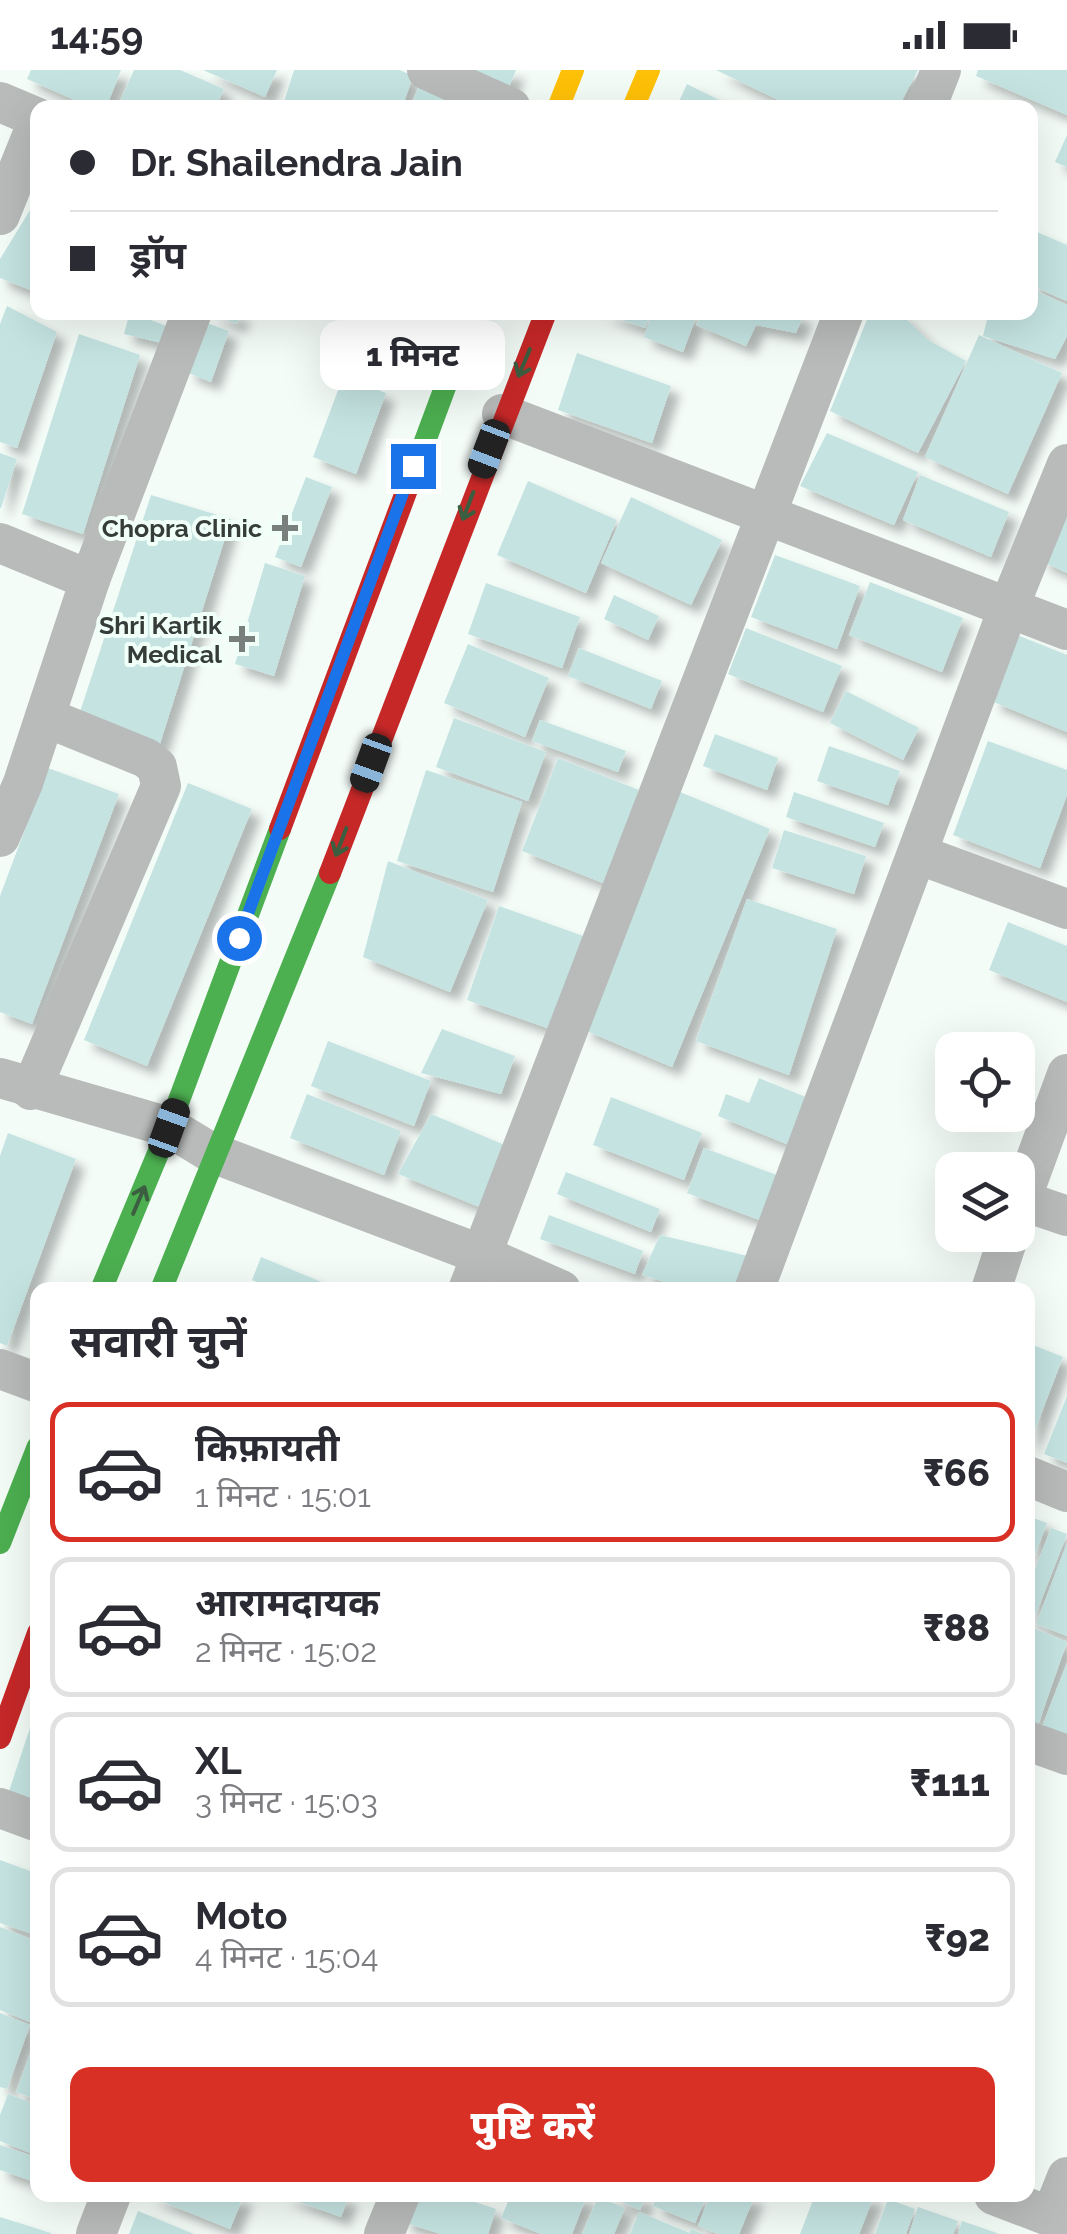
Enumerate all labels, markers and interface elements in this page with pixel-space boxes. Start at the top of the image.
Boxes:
text: 14:59 [50,13,143,58]
text: Dr. Shailendra Jain [130,140,463,185]
text: ड्रॉप [130,233,186,278]
callout: 1 मिनट [320,321,506,391]
text: 1 मिनट [366,336,459,373]
one-way arrow [514,348,532,378]
car [464,416,514,482]
route end [391,444,436,489]
one-way arrow [458,489,476,520]
place label: Chopra Clinic [102,513,262,543]
marker: Chopra Clinic [272,515,298,541]
place label: Shri Kartik Medical [99,610,223,669]
marker: Shri Kartik Medical [231,628,253,650]
car [347,730,395,796]
one-way arrow [331,826,349,857]
route start [217,916,262,961]
map controls [935,1032,1035,1252]
button: locate [935,1032,1035,1132]
car [145,1095,193,1161]
button: layers [935,1152,1035,1252]
one-way arrow [131,1185,149,1216]
text: सवारी चुनें [70,1315,246,1368]
text: किफ़ायती [195,1425,339,1470]
icon: car [75,1427,165,1517]
text: ₹66 [923,1450,990,1495]
text: 1 मिनट · 15:01 [195,1477,371,1514]
text: आरामदायक [195,1580,379,1625]
icon: car [75,1582,165,1672]
text: ₹88 [923,1605,990,1650]
text: 2 मिनट · 15:02 [195,1632,377,1669]
icon: car [75,1737,165,1827]
text: XL [195,1738,242,1783]
text: ₹111 [910,1760,990,1805]
text: 3 मिनट · 15:03 [195,1783,378,1820]
icon: car [75,1892,165,1982]
text: Moto [195,1893,288,1938]
text: ₹92 [924,1915,990,1960]
text: 4 मिनट · 15:04 [195,1938,379,1975]
button: पुष्टि करें [70,2067,995,2182]

